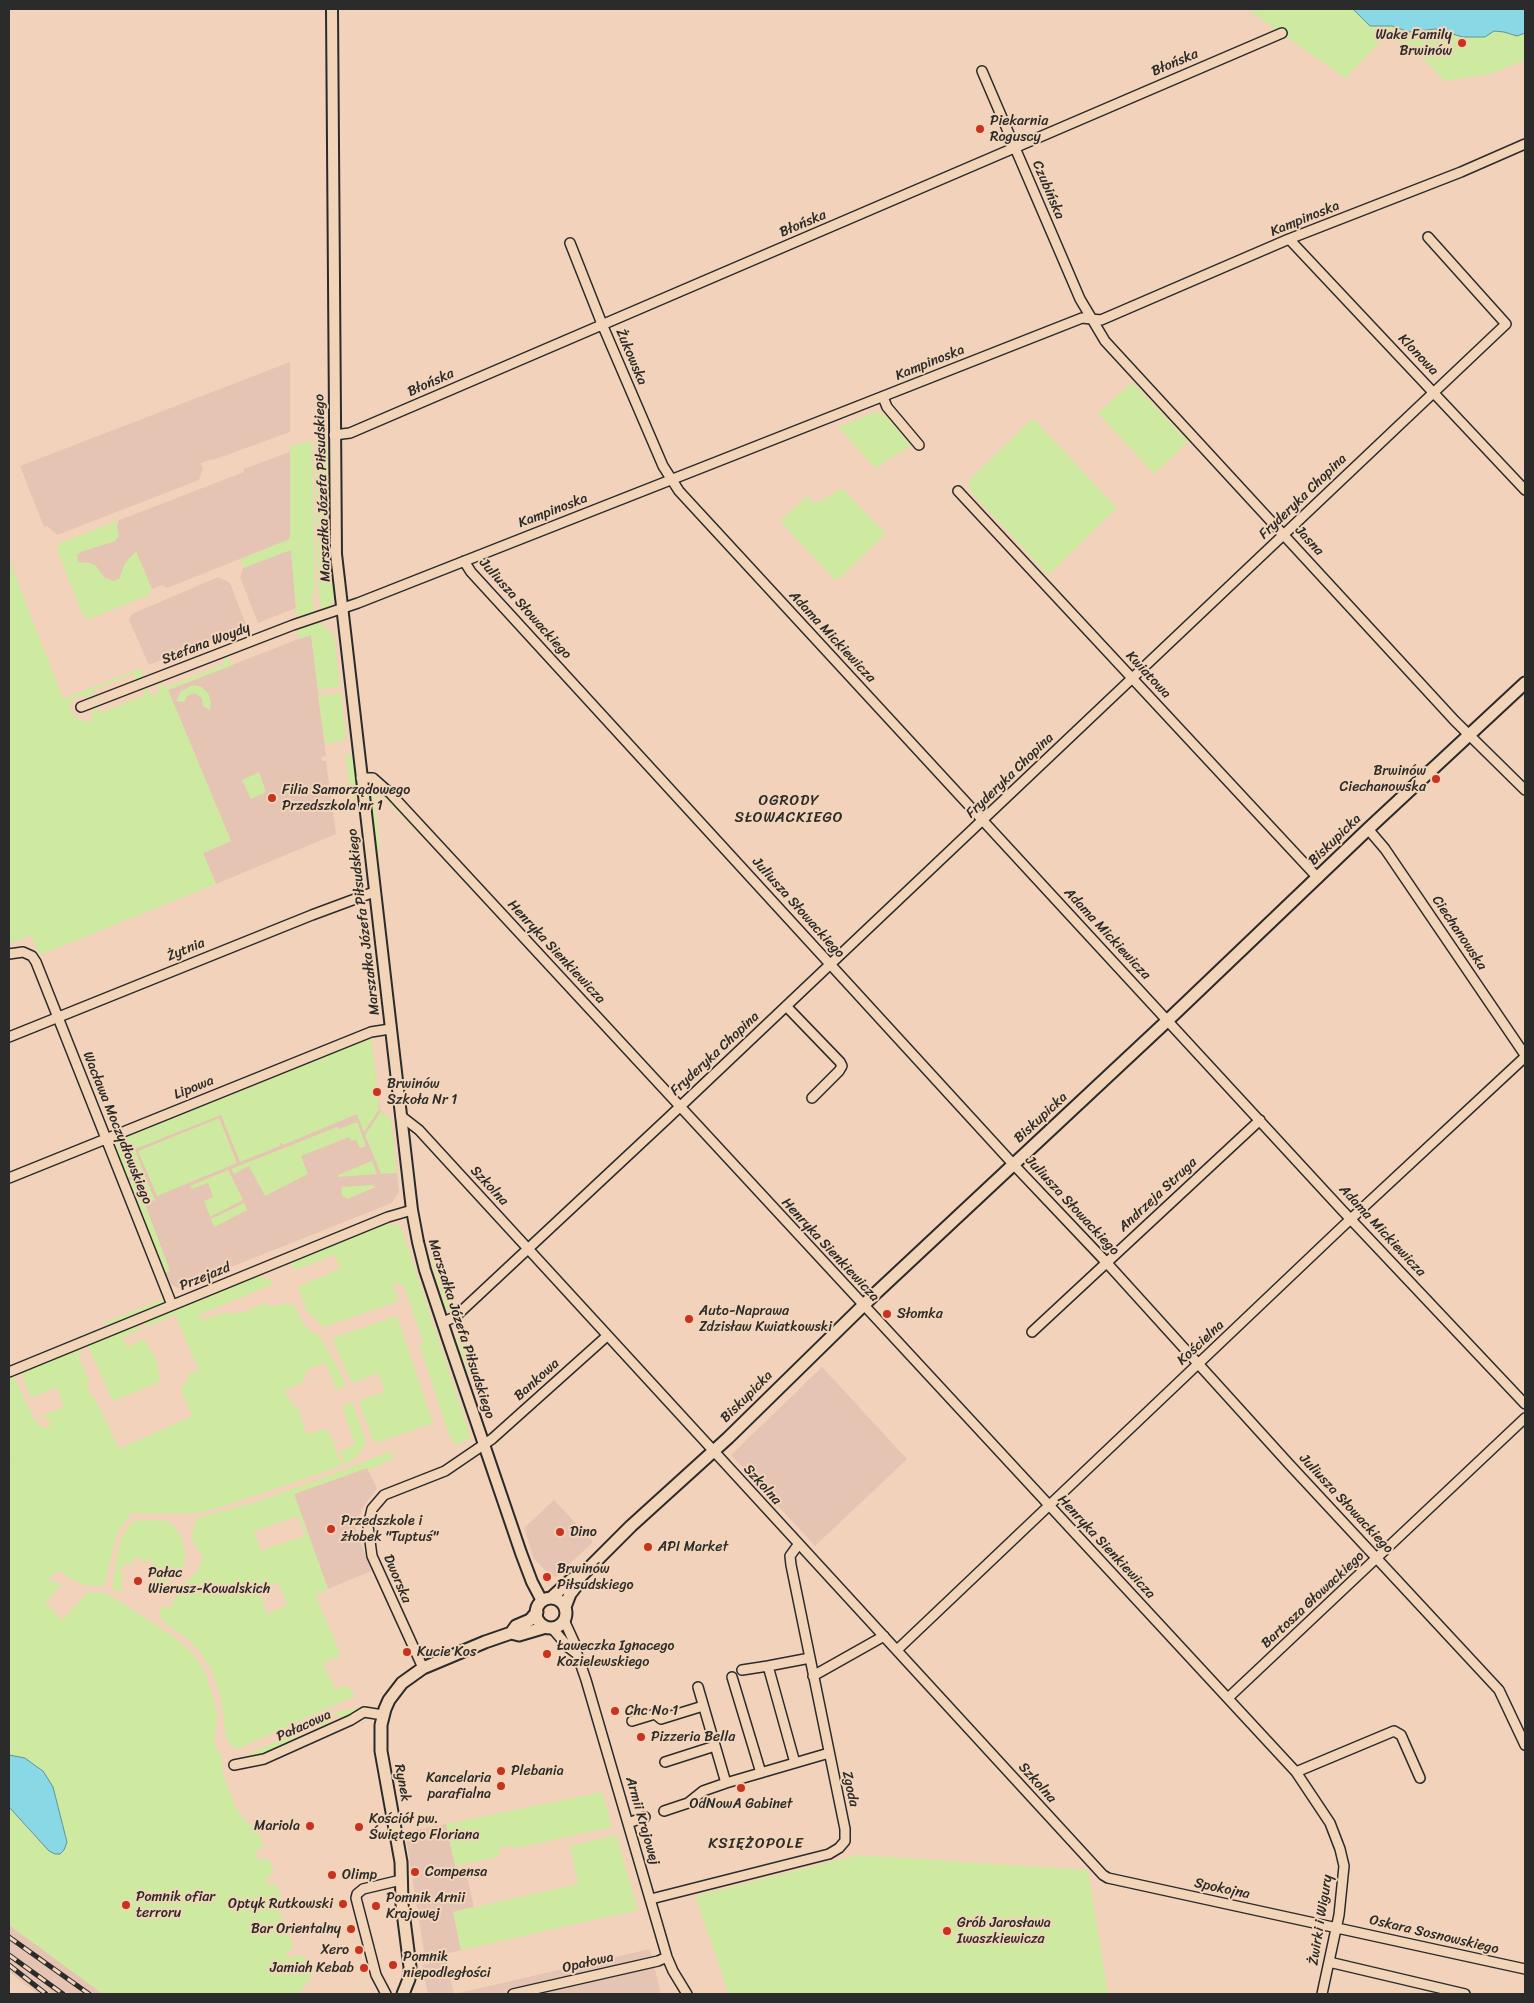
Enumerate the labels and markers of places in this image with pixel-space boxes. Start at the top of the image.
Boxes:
place label: Wake Family Brwinów [1375,27,1452,59]
marker: Wake Family Brwinów [1456,37,1468,49]
place label: Piekarnia Roguscy [990,113,1048,146]
marker: Piekarnia Roguscy [974,123,986,135]
place label: Brwinów Ciechanowska [1340,763,1426,796]
marker: Brwinów Ciechanowska [1430,773,1442,785]
place label: Filia Samorządowego Przedszkola nr 1 [282,782,410,814]
marker: Filia Samorządowego Przedszkola nr 1 [266,792,278,804]
place label: Brwinów Szkoła Nr 1 [387,1076,457,1108]
marker: Brwinów Szkoła Nr 1 [371,1086,383,1098]
place label: Auto-Naprawa Zdzisław Kwiatkowski [699,1303,832,1335]
place label: Słomka [897,1306,943,1322]
marker: Słomka [881,1308,893,1320]
marker: Auto-Naprawa Zdzisław Kwiatkowski [683,1313,695,1325]
place label: Przedszkole i żłobek "Tuptuś" [341,1513,438,1545]
marker: Przedszkole i żłobek "Tuptuś" [325,1523,337,1535]
place label: Dino [570,1524,597,1540]
marker: Dino [554,1526,566,1538]
place label: API Market [658,1539,728,1555]
marker: API Market [642,1541,654,1553]
place label: Brwinów Piłsudskiego [557,1561,634,1594]
place label: Pałac Wierusz-Kowalskich [148,1565,270,1598]
marker: Brwinów Piłsudskiego [541,1571,553,1583]
marker: Pałac Wierusz-Kowalskich [132,1575,144,1587]
place label: Ławeczka Ignacego Kozielewskiego [557,1638,674,1670]
place label: Kucie Kos [417,1644,476,1660]
marker: Kucie Kos [401,1646,413,1658]
marker: Ławeczka Ignacego Kozielewskiego [541,1648,553,1660]
place label: Chc No 1 [625,1703,678,1719]
marker: Chc No 1 [609,1705,621,1717]
place label: Pizzeria Bella [651,1729,735,1745]
marker: Pizzeria Bella [635,1731,647,1743]
place label: Plebania [511,1763,564,1779]
marker: Plebania [495,1765,507,1777]
place label: Kancelaria parafialna [426,1770,491,1802]
marker: Kancelaria parafialna [495,1780,507,1792]
marker: OdNowA Gabinet [735,1782,747,1794]
place label: OdNowA Gabinet [690,1796,792,1812]
place label: Kościół pw. Świętego Floriana [369,1811,479,1844]
place label: Mariola [254,1818,300,1834]
marker: Mariola [304,1820,316,1832]
marker: Kościół pw. Świętego Floriana [353,1821,365,1833]
place label: Compensa [425,1864,487,1880]
marker: Compensa [409,1866,421,1878]
place label: Olimp [342,1867,377,1883]
marker: Olimp [326,1869,338,1881]
place label: Pomnik ofiar terroru [136,1889,215,1921]
place label: Pomnik Arnii Krajowej [386,1890,465,1922]
place label: Optyk Rutkowski [228,1896,333,1912]
marker: Optyk Rutkowski [337,1898,349,1910]
marker: Pomnik ofiar terroru [120,1899,132,1911]
marker: Pomnik Arnii Krajowej [370,1900,382,1912]
place label: Grób Jarosława Iwaszkiewicza [957,1915,1051,1948]
place label: Bar Orientalny [251,1921,341,1937]
marker: Bar Orientalny [345,1923,357,1935]
marker: Grób Jarosława Iwaszkiewicza [941,1925,953,1937]
place label: Xero [321,1942,349,1958]
marker: Xero [353,1944,365,1956]
place label: Pomnik niepodległości [403,1949,491,1981]
marker: Pomnik niepodległości [387,1959,399,1971]
place label: Jamiah Kebab [270,1960,354,1976]
marker: Jamiah Kebab [358,1962,370,1974]

